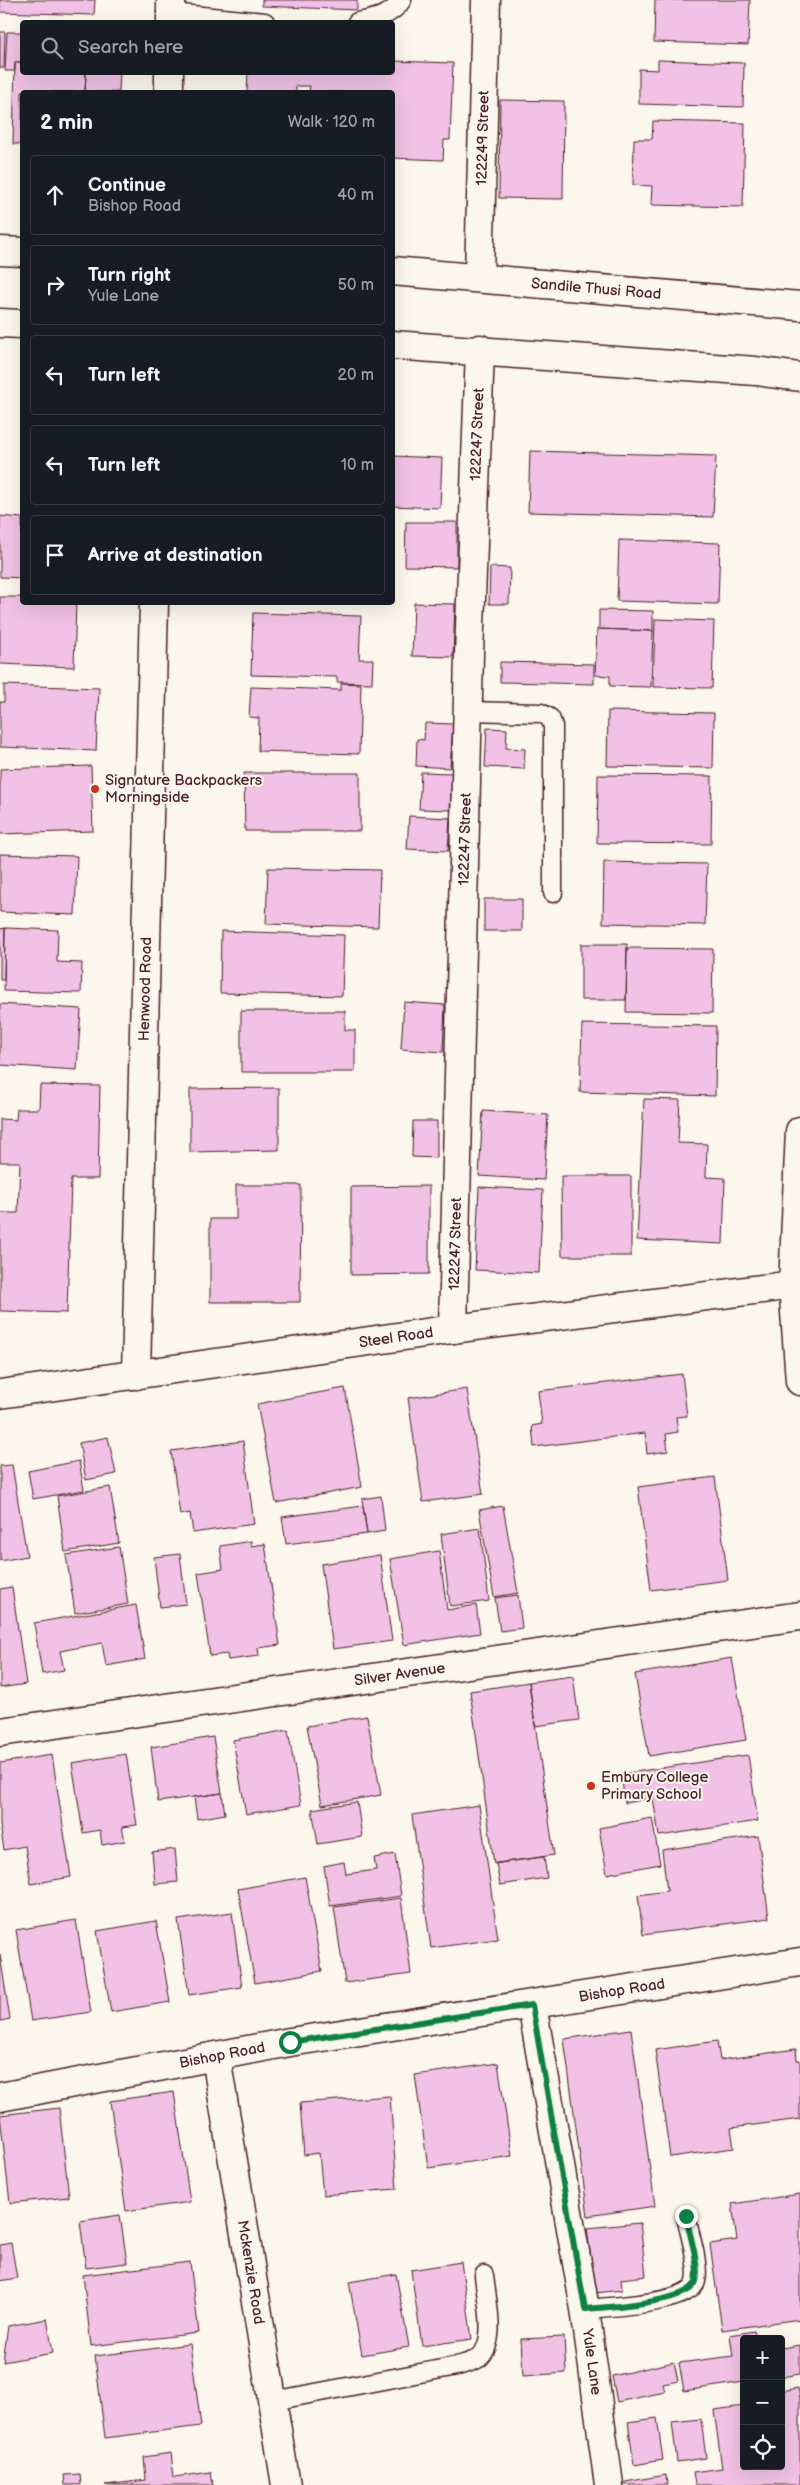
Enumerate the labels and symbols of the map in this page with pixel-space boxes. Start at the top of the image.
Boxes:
street label: 122249 Street [472,90,494,186]
street label: Sandile Thusi Road [530,274,662,304]
street label: 122247 Street [466,387,489,481]
place label: Signature Backpackers Morningside [105,771,263,807]
marker: Signature Backpackers Morningside [89,783,101,795]
street label: 122247 Street [455,792,476,886]
street label: Henwood Road [135,937,156,1041]
street label: 122247 Street [445,1197,466,1291]
street label: Steel Road [358,1323,434,1352]
street label: Silver Avenue [353,1659,447,1691]
place label: Embury College Primary School [601,1768,708,1804]
marker: Embury College Primary School [585,1780,597,1792]
street label: Bishop Road [577,1974,666,2007]
route start [279,2031,302,2054]
street label: Bishop Road [178,2038,267,2073]
route end [675,2205,698,2228]
street label: Mckenzie Road [233,2219,269,2326]
street label: Yule Lane [578,2327,606,2396]

